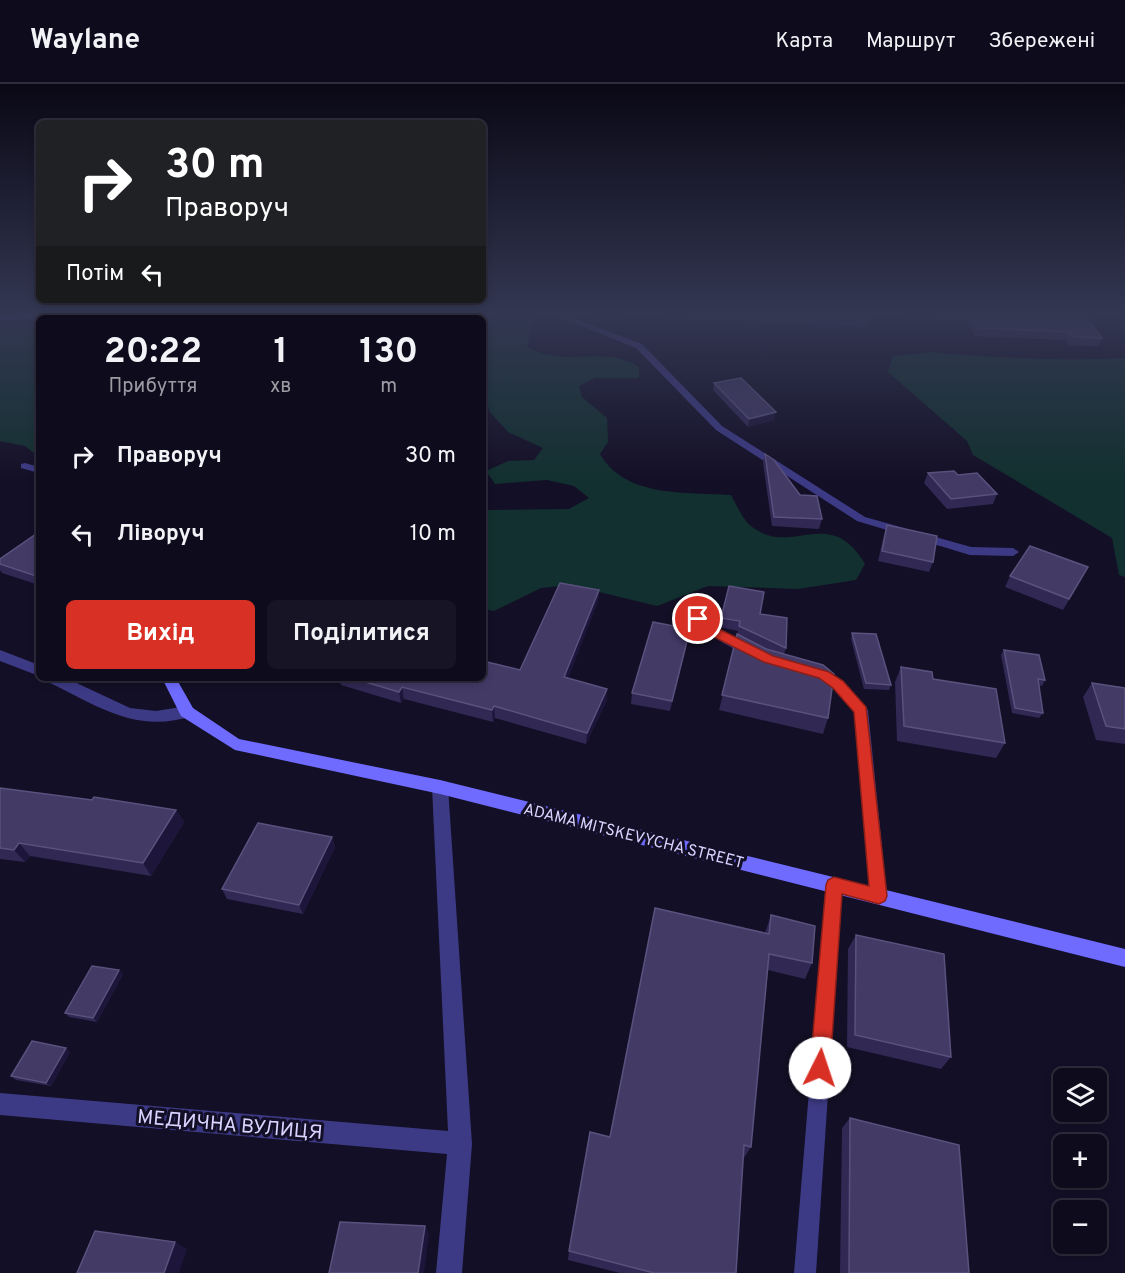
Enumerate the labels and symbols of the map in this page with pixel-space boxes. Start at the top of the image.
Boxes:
pin [672,593,723,644]
street label: ADAMA MITSKEVYCHA STREET [521,800,746,874]
position arrow [788,1036,852,1100]
street label: МЕДИЧНА ВУЛИЦЯ [136,1105,324,1147]

